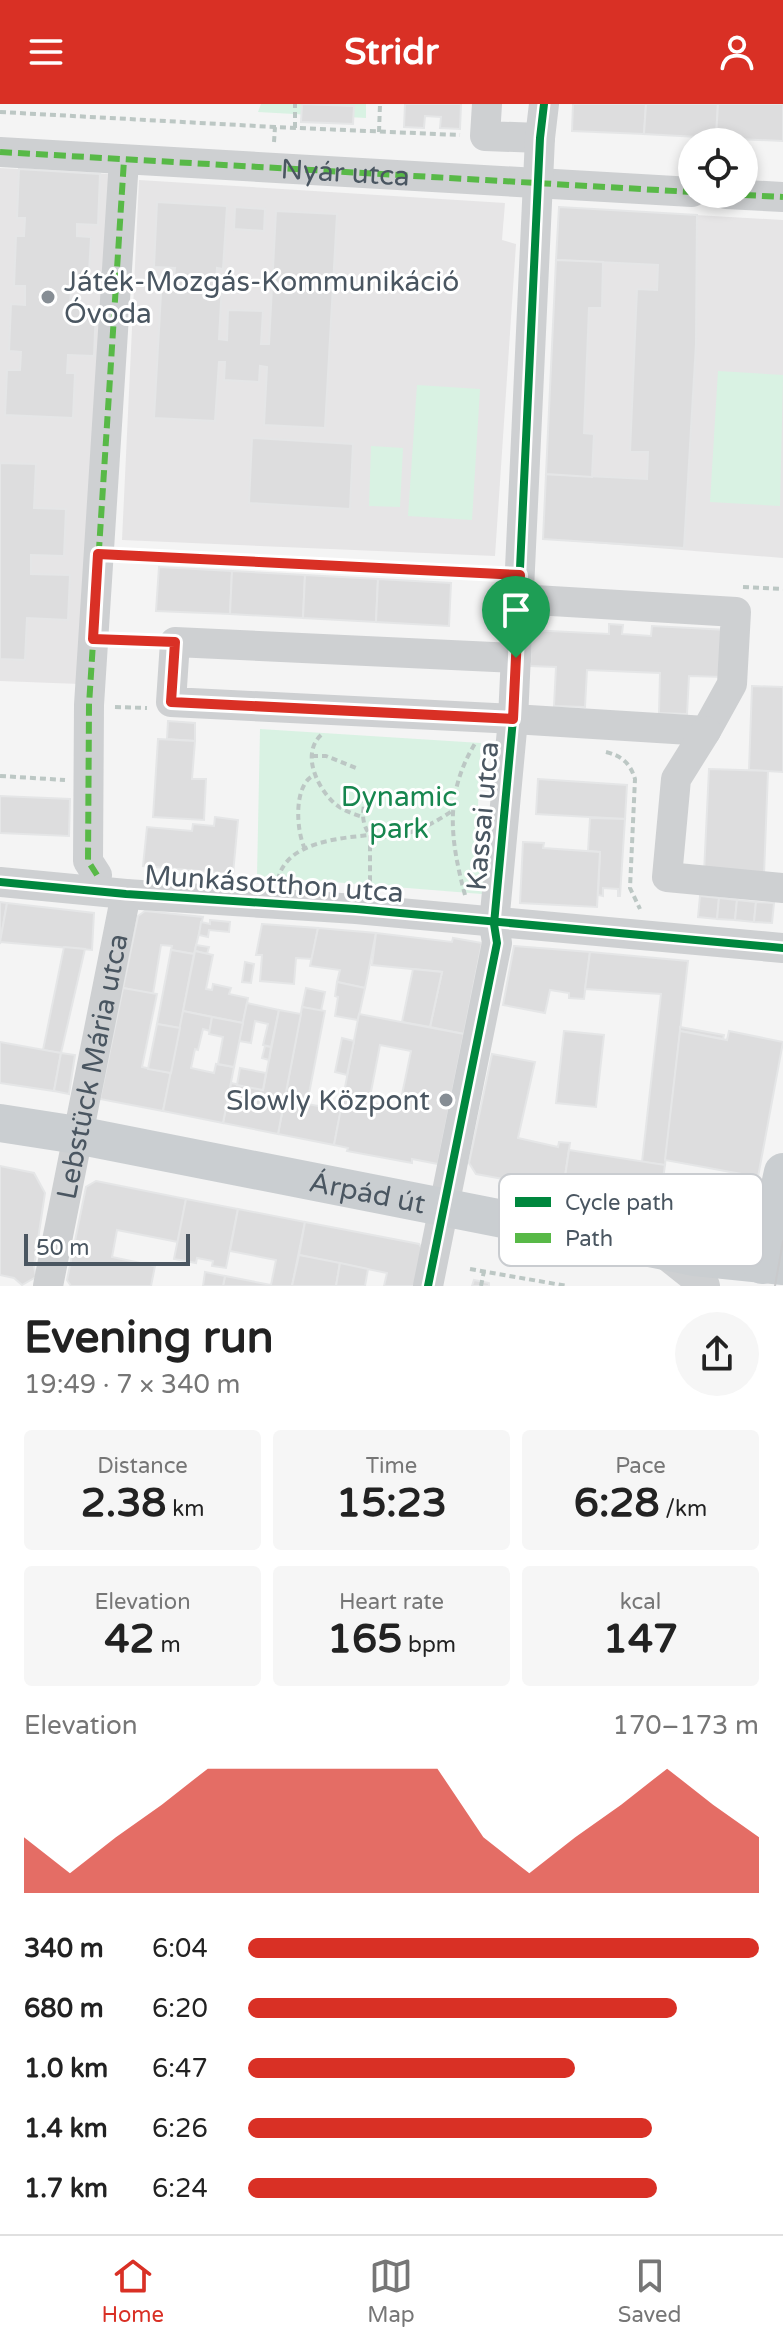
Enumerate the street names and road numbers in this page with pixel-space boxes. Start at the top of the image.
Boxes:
street label: Nyár utca [280,152,411,194]
street label: Kassai utca [460,740,506,892]
street label: Munkásotthon utca [143,858,405,910]
street label: Lebstück Mária utca [50,931,136,1202]
street label: Árpád út [306,1165,429,1221]

